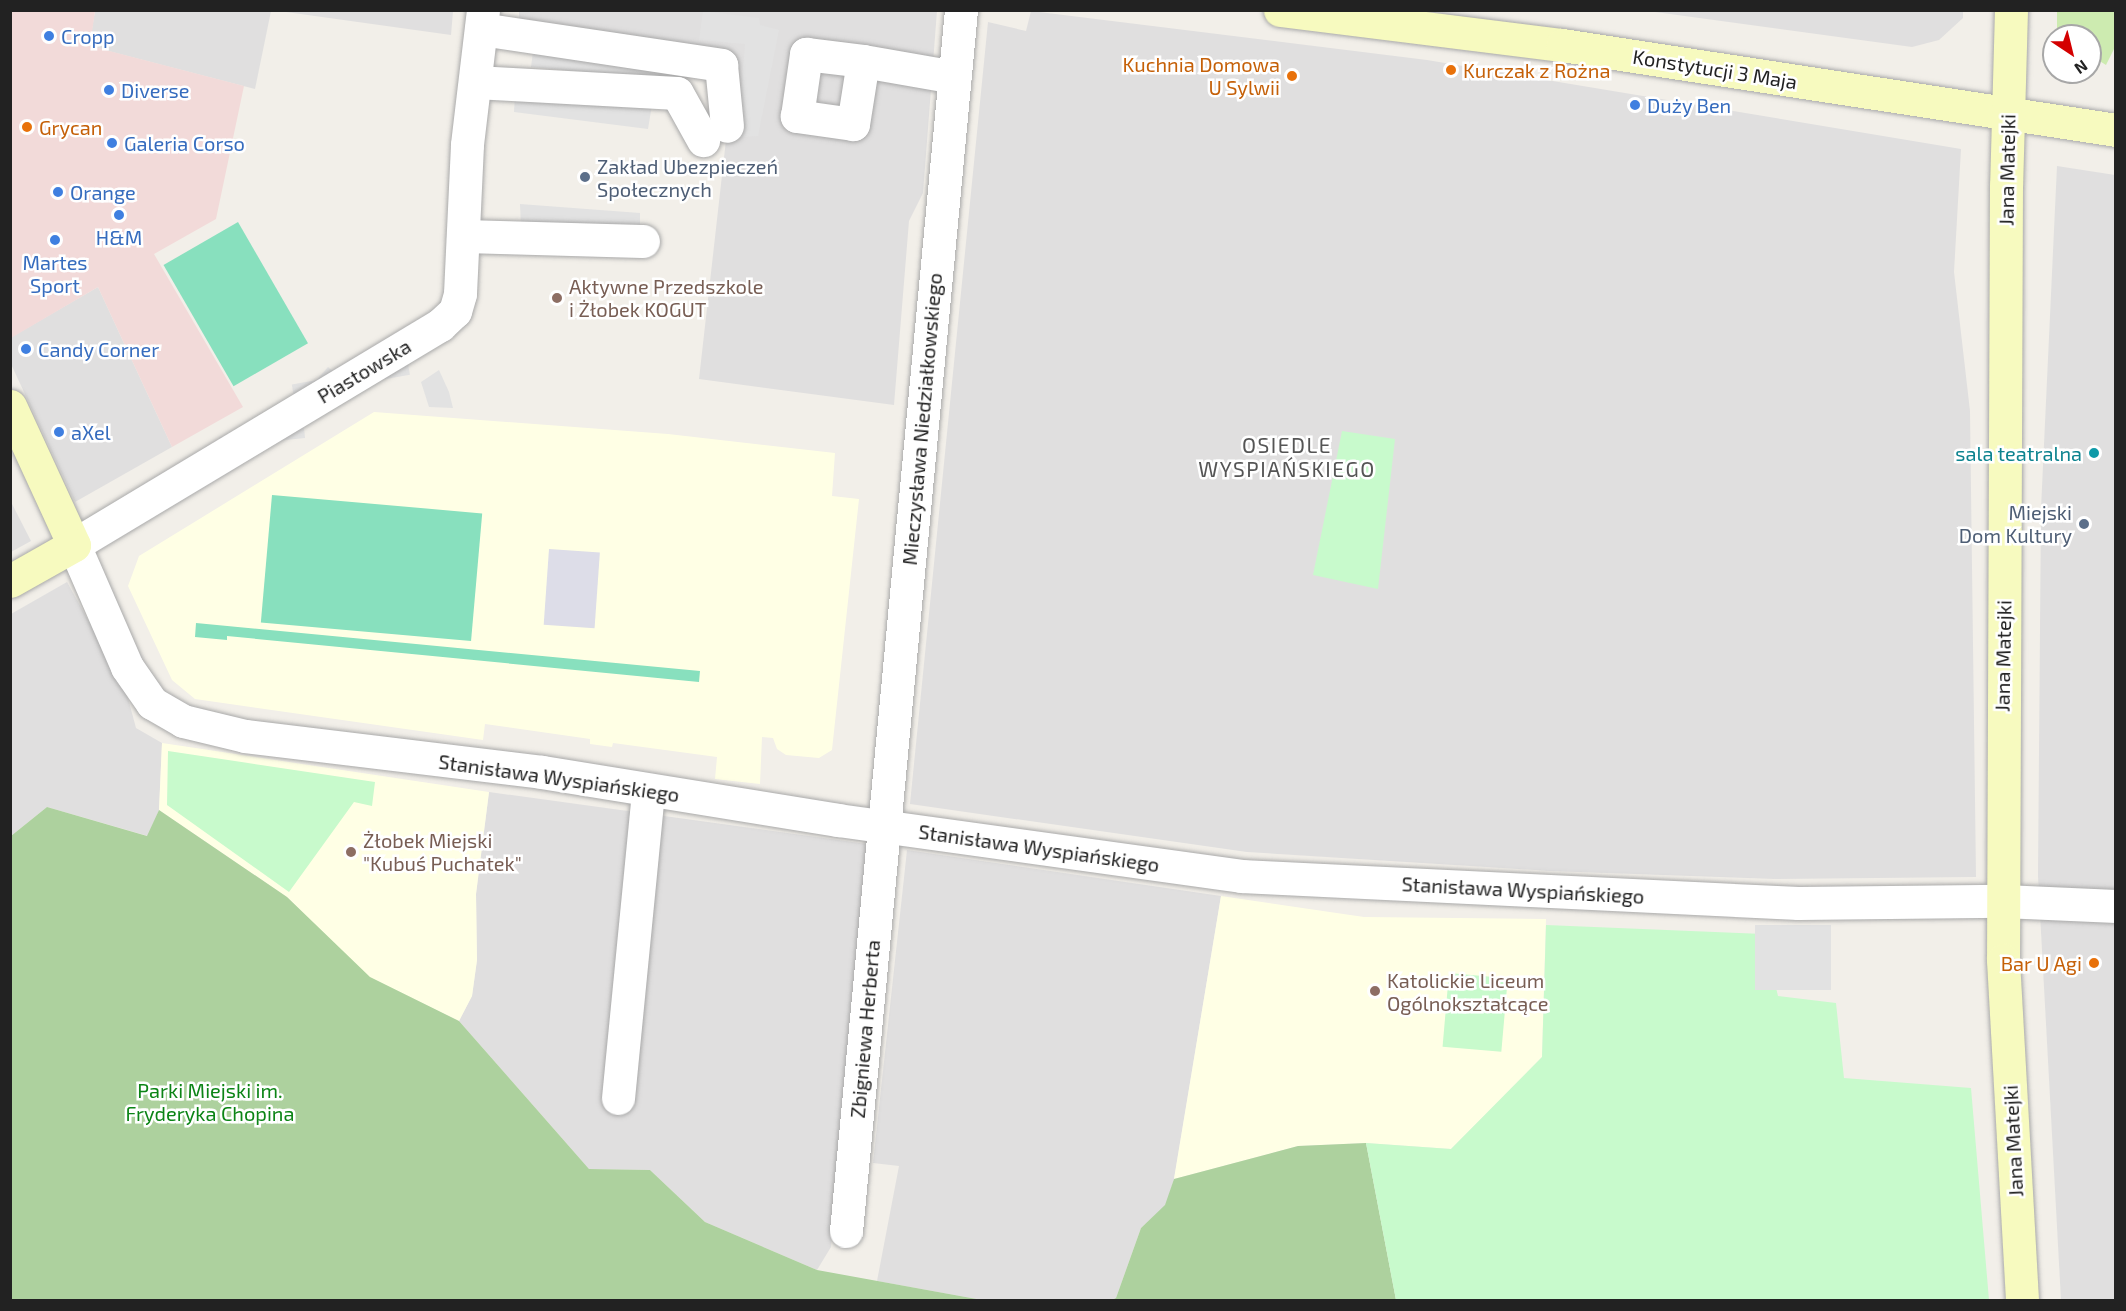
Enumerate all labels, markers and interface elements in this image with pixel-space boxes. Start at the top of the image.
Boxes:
place label: Cropp [61,24,115,48]
north arrow [2042,24,2102,84]
marker: Cropp [42,29,56,43]
street label: Konstytucji 3 Maja [1631,44,1799,94]
place label: Kuchnia Domowa U Sylwii [1123,52,1280,99]
text: N [2071,56,2092,79]
place label: Kurczak z Rożna [1463,58,1611,82]
marker: Kurczak z Rożna [1444,63,1458,77]
marker: Kuchnia Domowa U Sylwii [1285,69,1299,83]
place label: Diverse [121,78,189,102]
marker: Diverse [102,83,116,97]
place label: Duży Ben [1647,93,1732,117]
marker: Duży Ben [1628,98,1642,112]
street label: Jana Matejki [1994,114,2020,226]
place label: Grycan [39,115,102,139]
marker: Grycan [20,120,34,134]
place label: Galeria Corso [124,131,245,155]
marker: Galeria Corso [105,136,119,150]
place label: Zakład Ubezpieczeń Społecznych [597,154,778,201]
marker: Zakład Ubezpieczeń Społecznych [578,170,592,184]
place label: Orange [70,180,136,204]
marker: Orange [51,185,65,199]
marker: H&M [112,208,126,222]
place label: H&M [96,225,142,249]
marker: Martes Sport [48,233,62,247]
place label: Martes Sport [22,250,88,297]
street label: Mieczysława Niedziałkowskiego [897,272,947,566]
place label: Aktywne Przedszkole i Żłobek KOGUT [569,274,764,321]
marker: Aktywne Przedszkole i Żłobek KOGUT [550,291,564,305]
street label: Piastowska [313,334,415,408]
place label: Candy Corner [38,337,160,361]
marker: Candy Corner [19,342,33,356]
place label: aXel [71,420,111,444]
marker: aXel [52,425,66,439]
district label: OSIEDLE WYSPIAŃSKIEGO [1198,432,1376,482]
place label: sala teatralna [1955,441,2082,465]
marker: sala teatralna [2087,446,2101,460]
place label: Miejski Dom Kultury [1959,500,2072,547]
marker: Miejski Dom Kultury [2077,517,2091,531]
street label: Jana Matejki [1990,600,2016,712]
street label: Stanisława Wyspiańskiego [437,749,681,807]
street label: Stanisława Wyspiańskiego [917,819,1161,877]
place label: Żłobek Miejski "Kubuś Puchatek" [363,828,522,875]
marker: Żłobek Miejski "Kubuś Puchatek" [344,845,358,859]
street label: Stanisława Wyspiańskiego [1401,872,1645,908]
street label: Zbigniewa Herberta [845,939,885,1119]
place label: Bar U Agi [2000,951,2082,975]
marker: Bar U Agi [2087,956,2101,970]
place label: Katolickie Liceum Ogólnokształcące [1387,968,1549,1015]
marker: Katolickie Liceum Ogólnokształcące [1368,984,1382,998]
park label: Parki Miejski im. Fryderyka Chopina [126,1078,294,1125]
street label: Jana Matejki [1998,1085,2028,1197]

